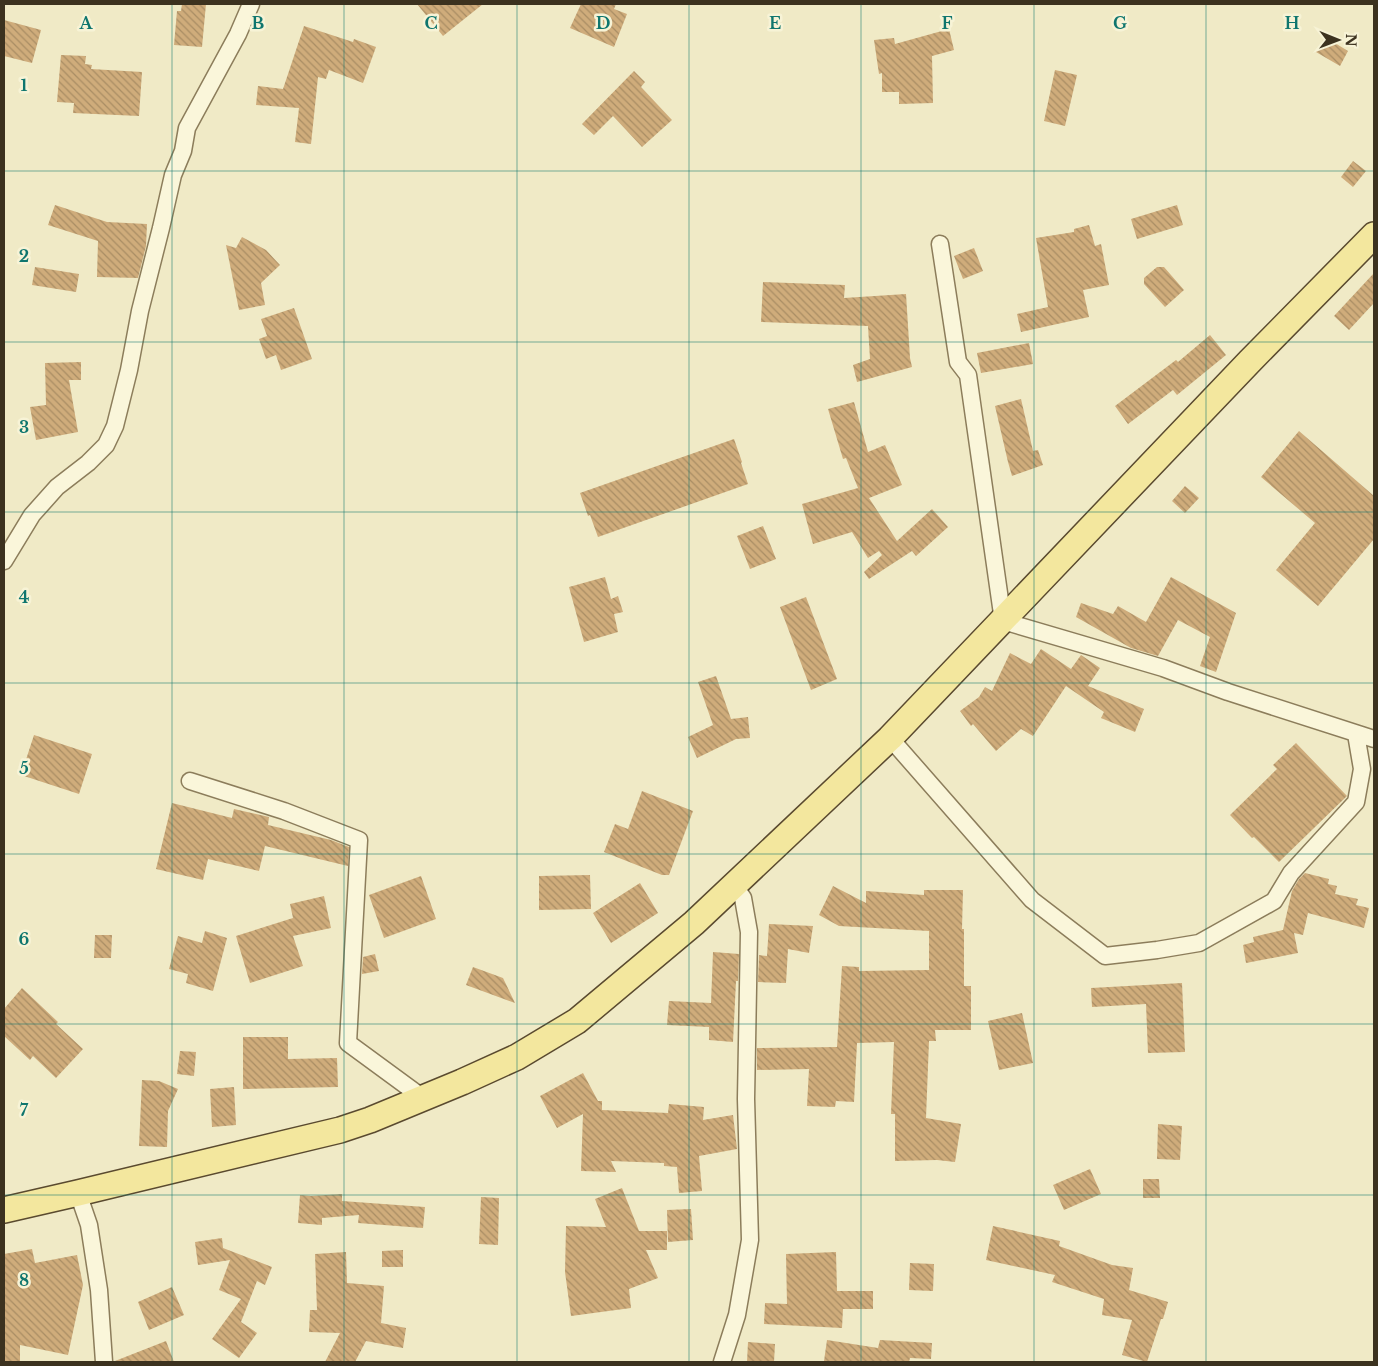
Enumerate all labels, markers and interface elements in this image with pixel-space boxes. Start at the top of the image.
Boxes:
text: A [79,13,94,33]
text: B [252,13,265,33]
text: C [424,13,438,33]
text: D [596,13,610,33]
text: E [769,13,781,33]
text: F [941,13,953,33]
text: G [1113,13,1127,33]
text: H [1284,13,1300,33]
north arrow [1313,15,1363,65]
text: N [1342,33,1360,47]
text: 1 [21,75,28,95]
text: 2 [19,246,29,266]
text: 3 [19,417,29,437]
text: 4 [19,587,29,607]
text: 5 [19,758,29,778]
text: 6 [19,929,30,949]
text: 7 [20,1100,29,1120]
text: 8 [19,1270,29,1290]

